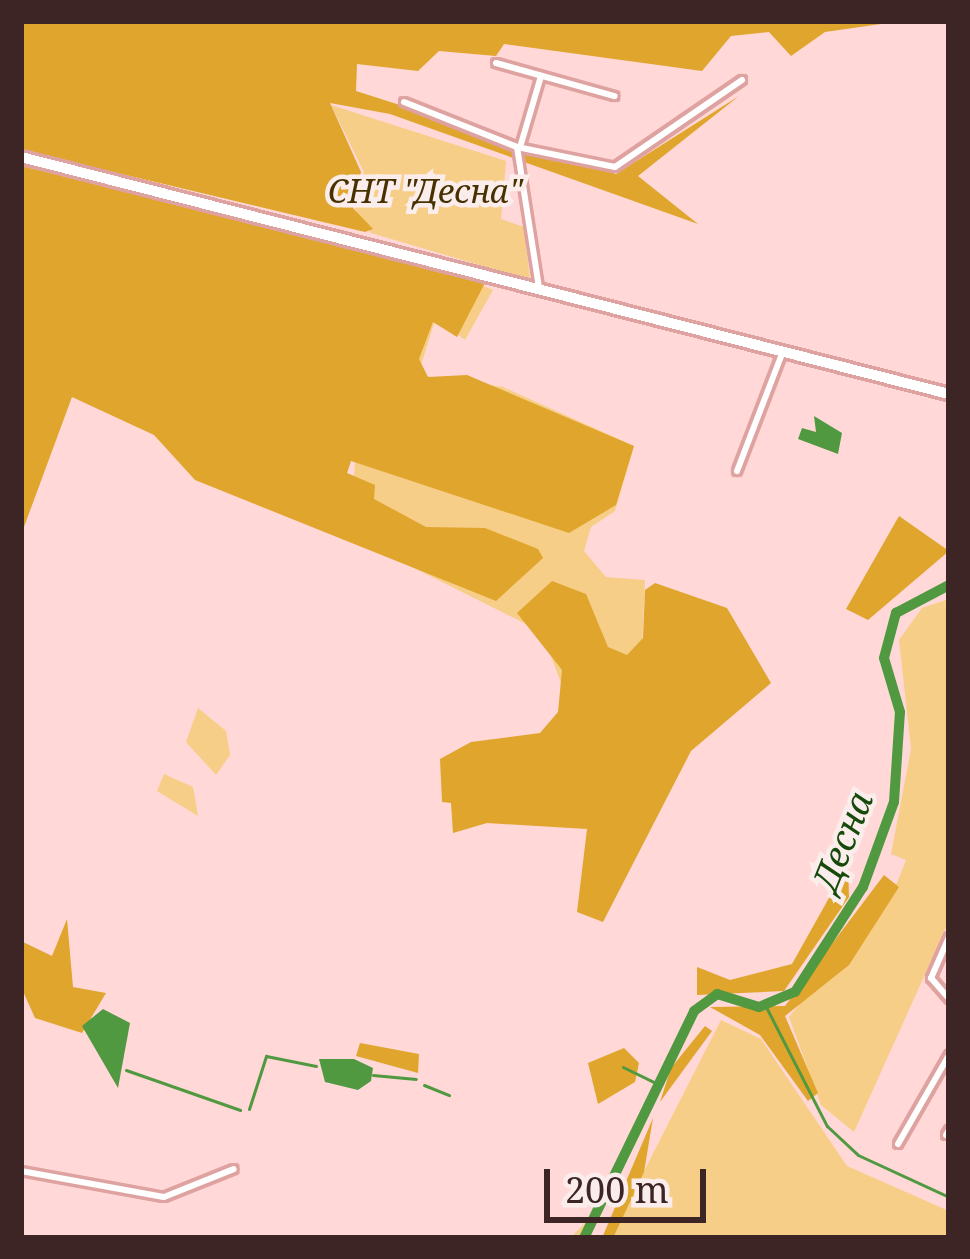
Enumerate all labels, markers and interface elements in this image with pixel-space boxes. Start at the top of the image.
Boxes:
park label: СНТ "Десна" [328,171,522,211]
water label: Десна [803,785,881,897]
scale bar [550,1145,712,1219]
text: 200 m [565,1165,669,1214]

